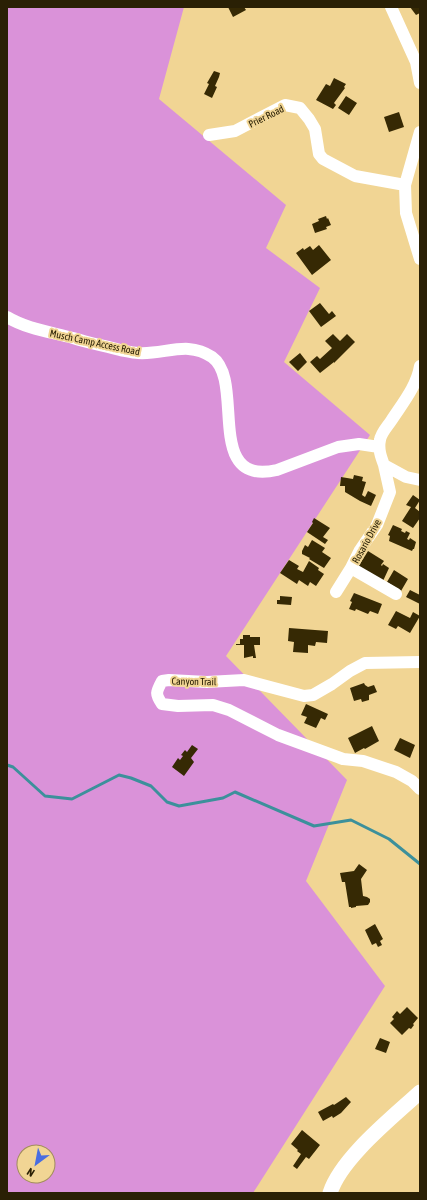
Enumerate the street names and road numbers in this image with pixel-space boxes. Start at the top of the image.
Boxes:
street label: Prier Road [247,103,286,130]
street label: Musch Camp Access Road [49,328,141,357]
street label: Rosario Drive [350,517,383,565]
street label: Canyon Trail [171,676,217,687]

